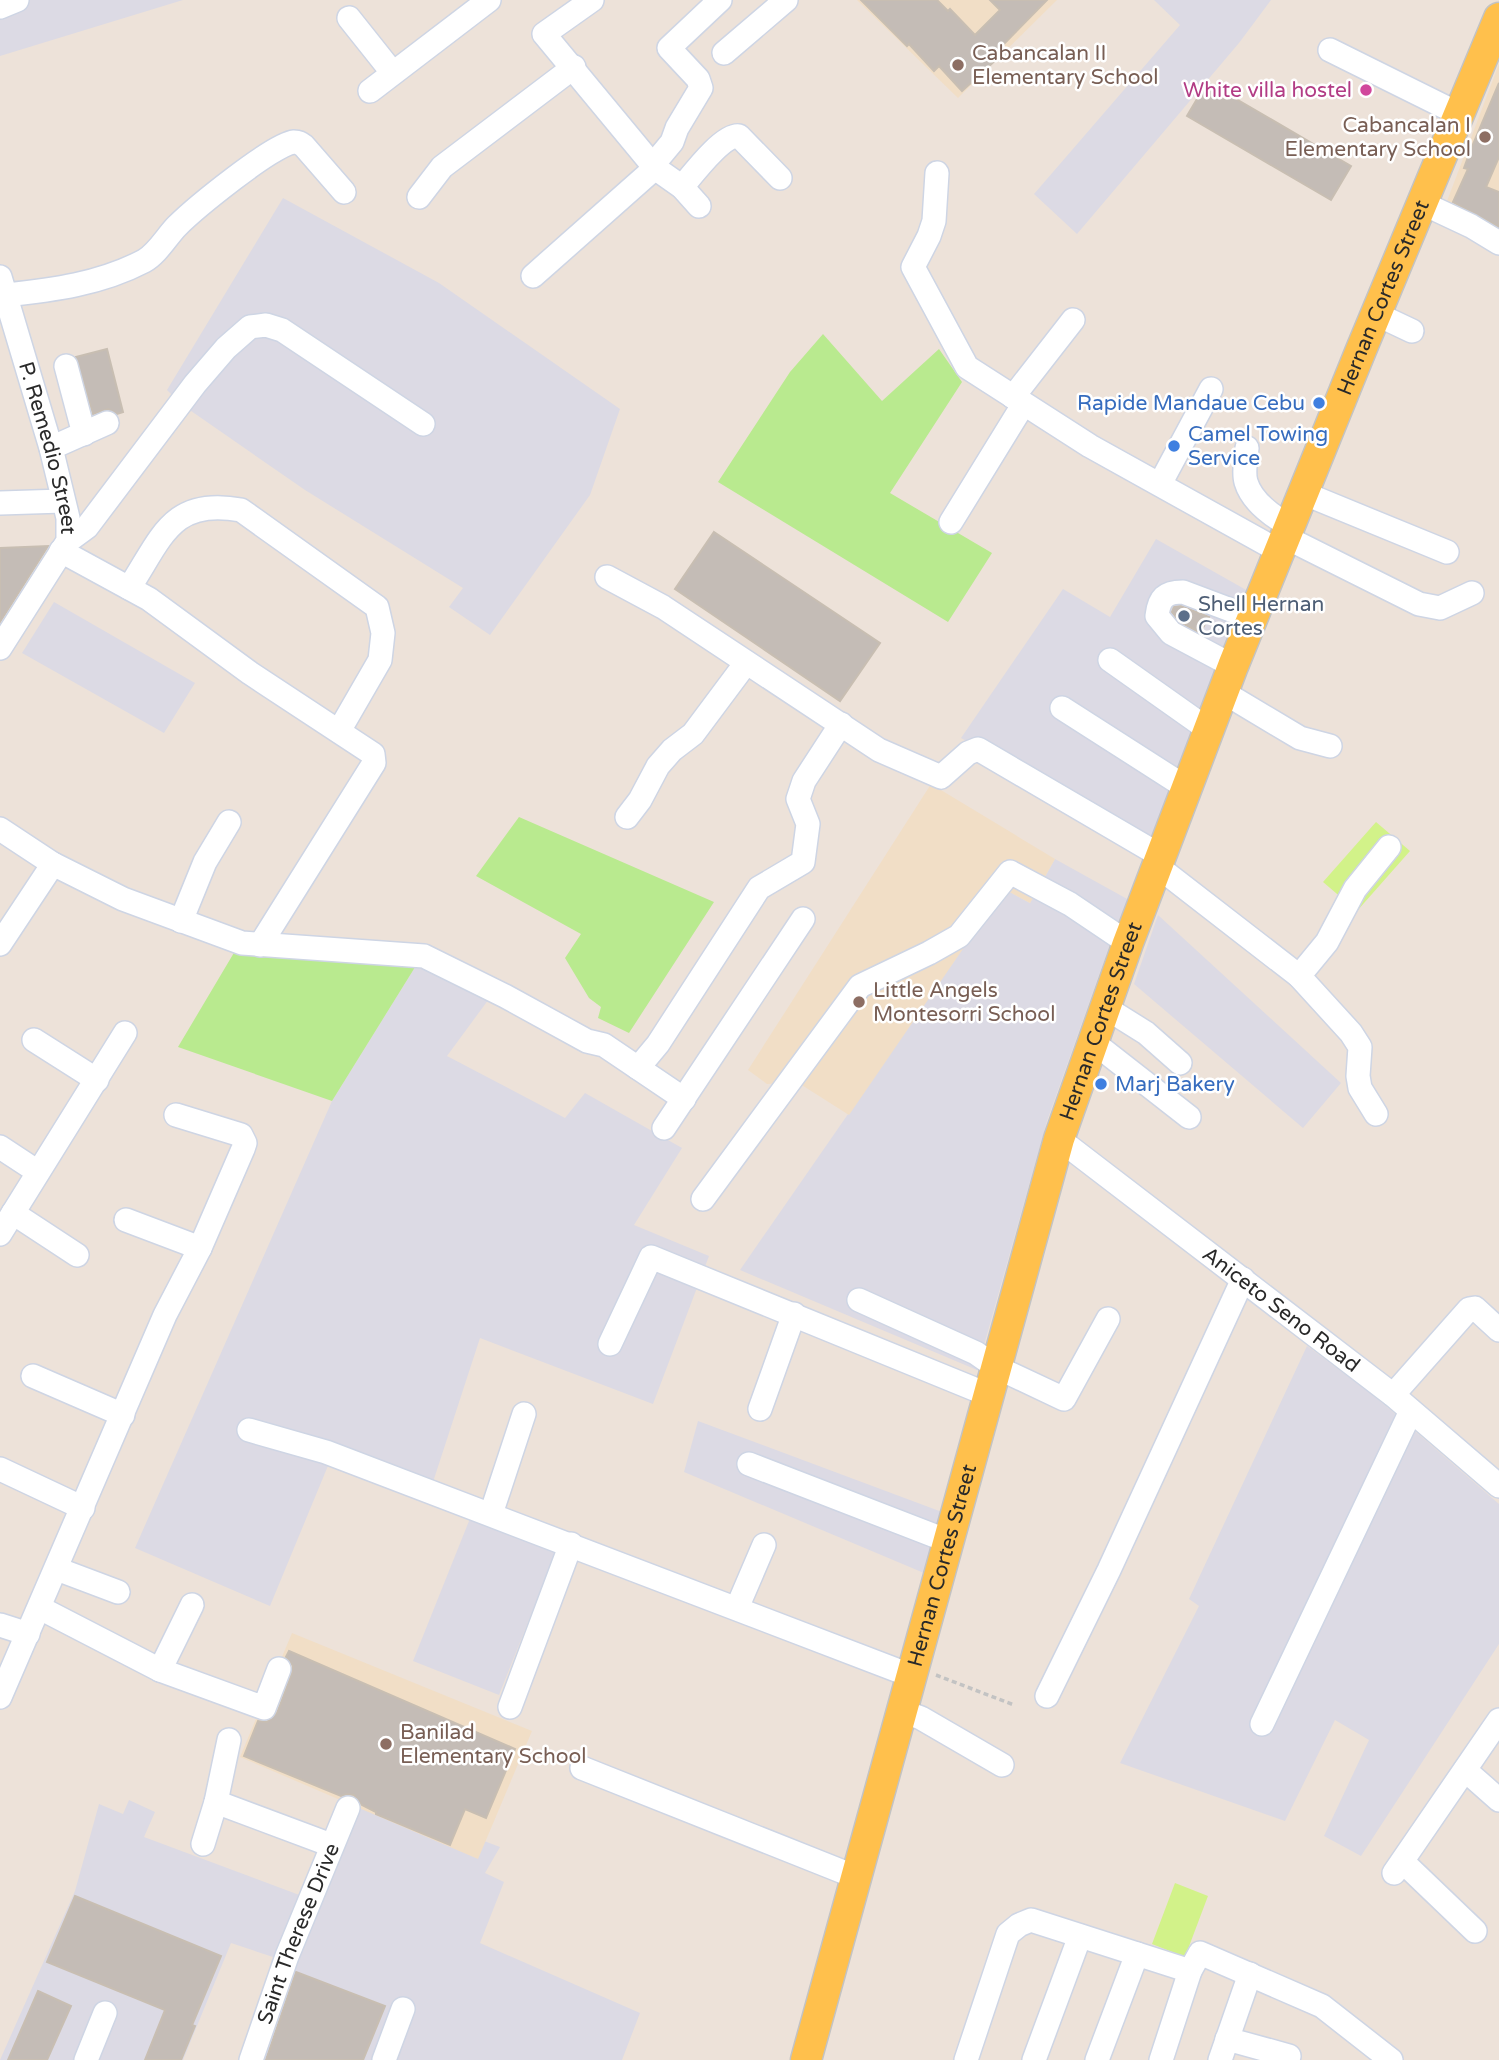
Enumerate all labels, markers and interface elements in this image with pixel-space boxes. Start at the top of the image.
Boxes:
place label: Cabancalan II Elementary School [972,41,1159,90]
marker: Cabancalan II Elementary School [950,57,966,73]
place label: White villa hostel [1183,78,1352,103]
marker: White villa hostel [1358,82,1374,98]
place label: Cabancalan I Elementary School [1284,113,1471,162]
marker: Cabancalan I Elementary School [1477,129,1493,145]
street label: Hernan Cortes Street [1332,196,1434,399]
street label: P. Remedio Street [13,359,80,535]
place label: Rapide Mandaue Cebu [1077,391,1305,416]
marker: Rapide Mandaue Cebu [1311,395,1327,411]
place label: Camel Towing Service [1188,422,1328,471]
marker: Camel Towing Service [1166,438,1182,454]
place label: Shell Hernan Cortes [1198,592,1324,641]
marker: Shell Hernan Cortes [1176,608,1192,624]
street label: Hernan Cortes Street [1054,918,1147,1124]
place label: Little Angels Montesorri School [873,978,1055,1027]
marker: Little Angels Montesorri School [851,994,867,1010]
place label: Marj Bakery [1115,1072,1235,1097]
marker: Marj Bakery [1093,1076,1109,1092]
street label: Aniceto Seno Road [1198,1241,1365,1377]
street label: Hernan Cortes Street [902,1461,982,1669]
place label: Banilad Elementary School [400,1720,587,1769]
marker: Banilad Elementary School [378,1736,394,1752]
street label: Saint Therese Drive [252,1839,345,2027]

